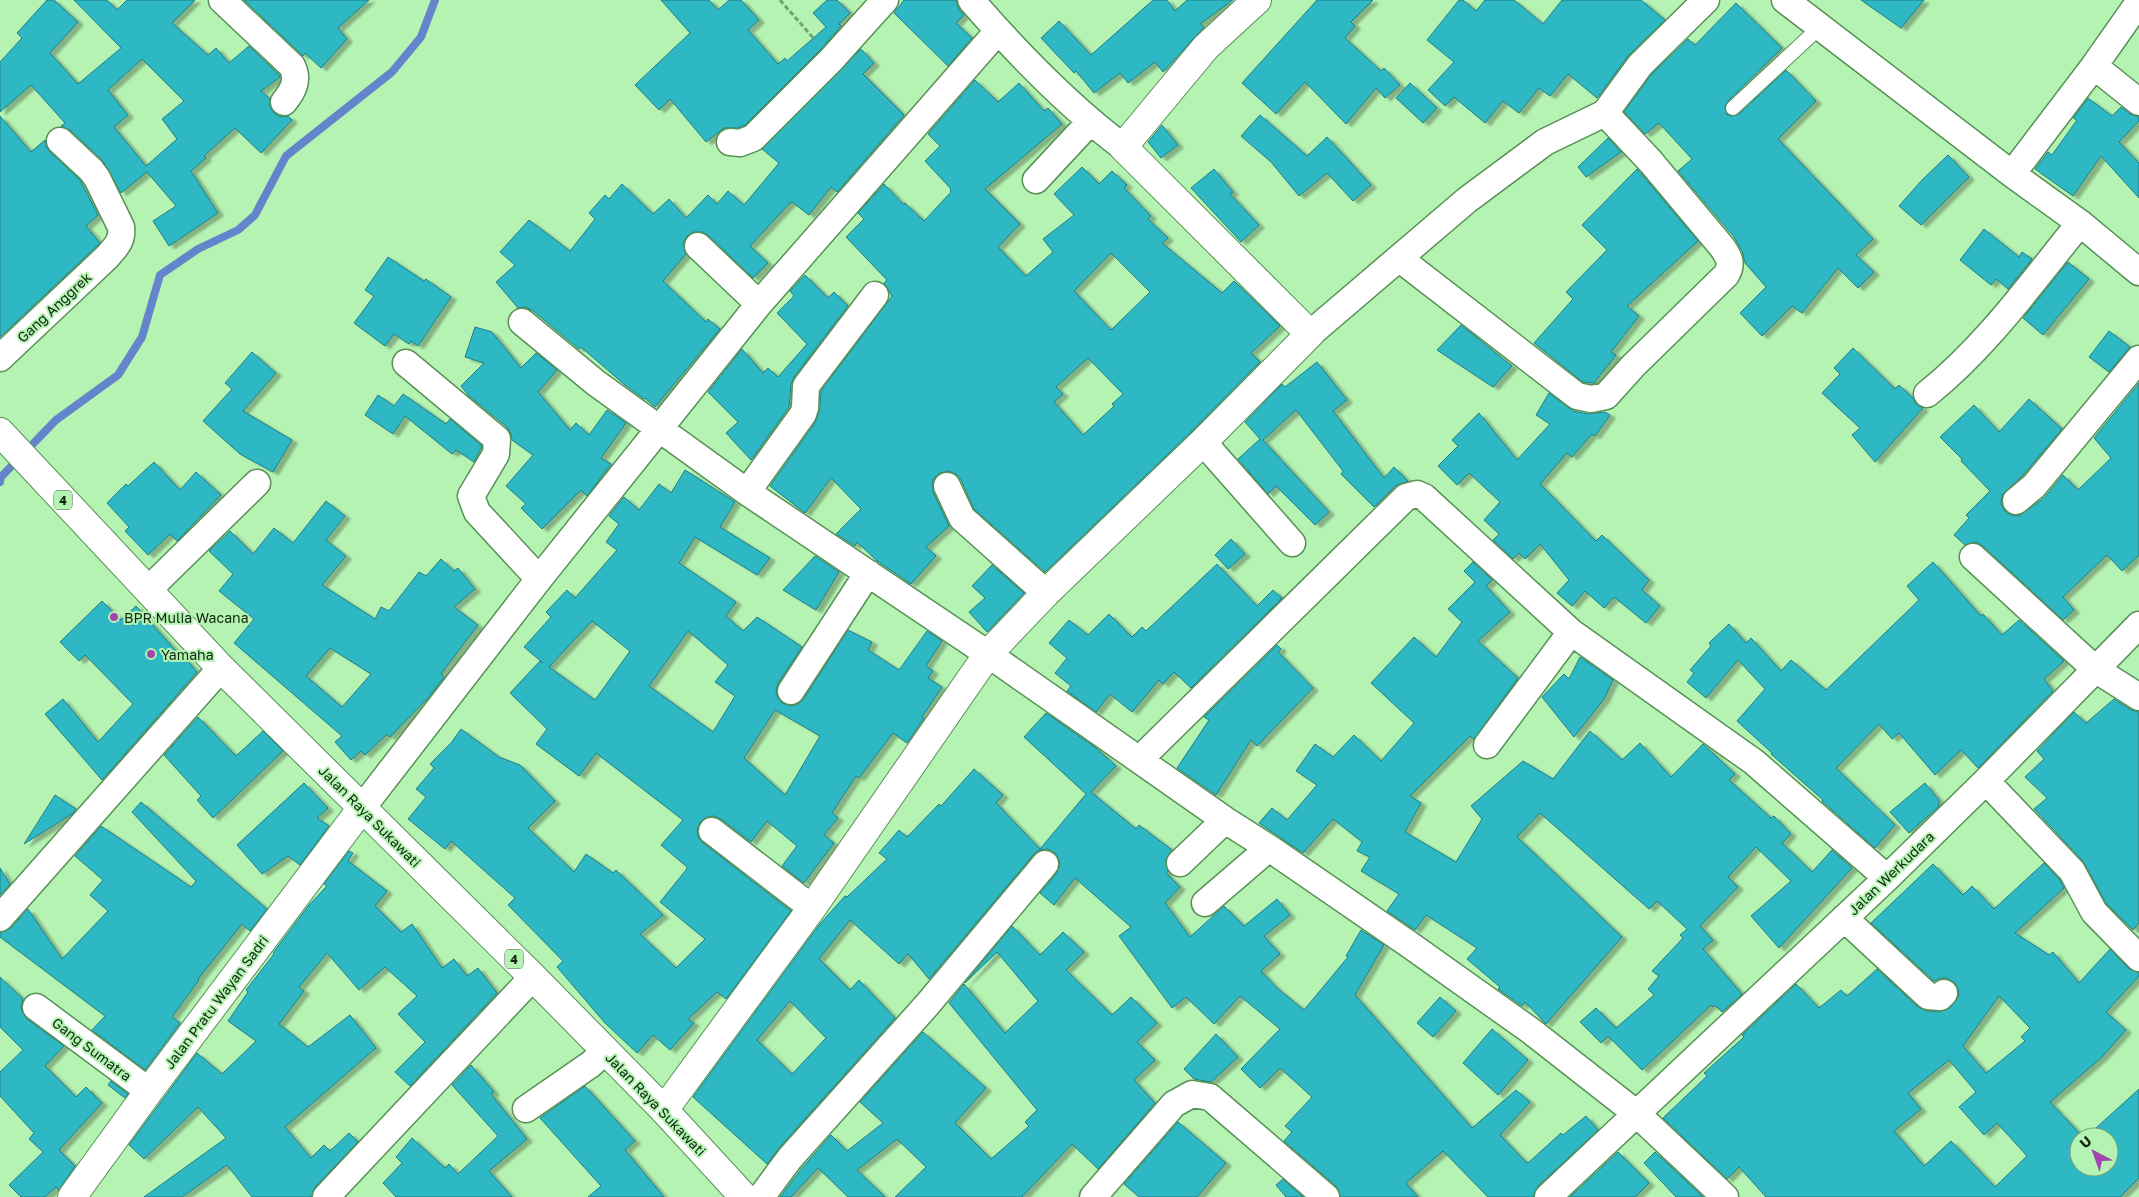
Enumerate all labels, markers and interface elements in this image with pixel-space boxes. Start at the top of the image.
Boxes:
street label: Gang Anggrek [13,268,95,346]
road number: 4 [54,490,72,510]
place label: BPR Mulia Wacana [124,609,249,626]
marker: BPR Mulia Wacana [108,611,120,623]
place label: Yamaha [161,646,214,663]
marker: Yamaha [145,648,157,660]
street label: Jalan Raya Sukawati [315,761,425,871]
street label: Jalan Werkudara [1845,828,1937,918]
street label: Jalan Pratu Wayan Sadri [160,932,272,1072]
road number: 4 [505,950,523,969]
street label: Gang Sumatra [49,1014,135,1084]
street label: Jalan Raya Sukawati [602,1049,710,1159]
north arrow [2069,1127,2119,1177]
text: U [2076,1132,2095,1152]

